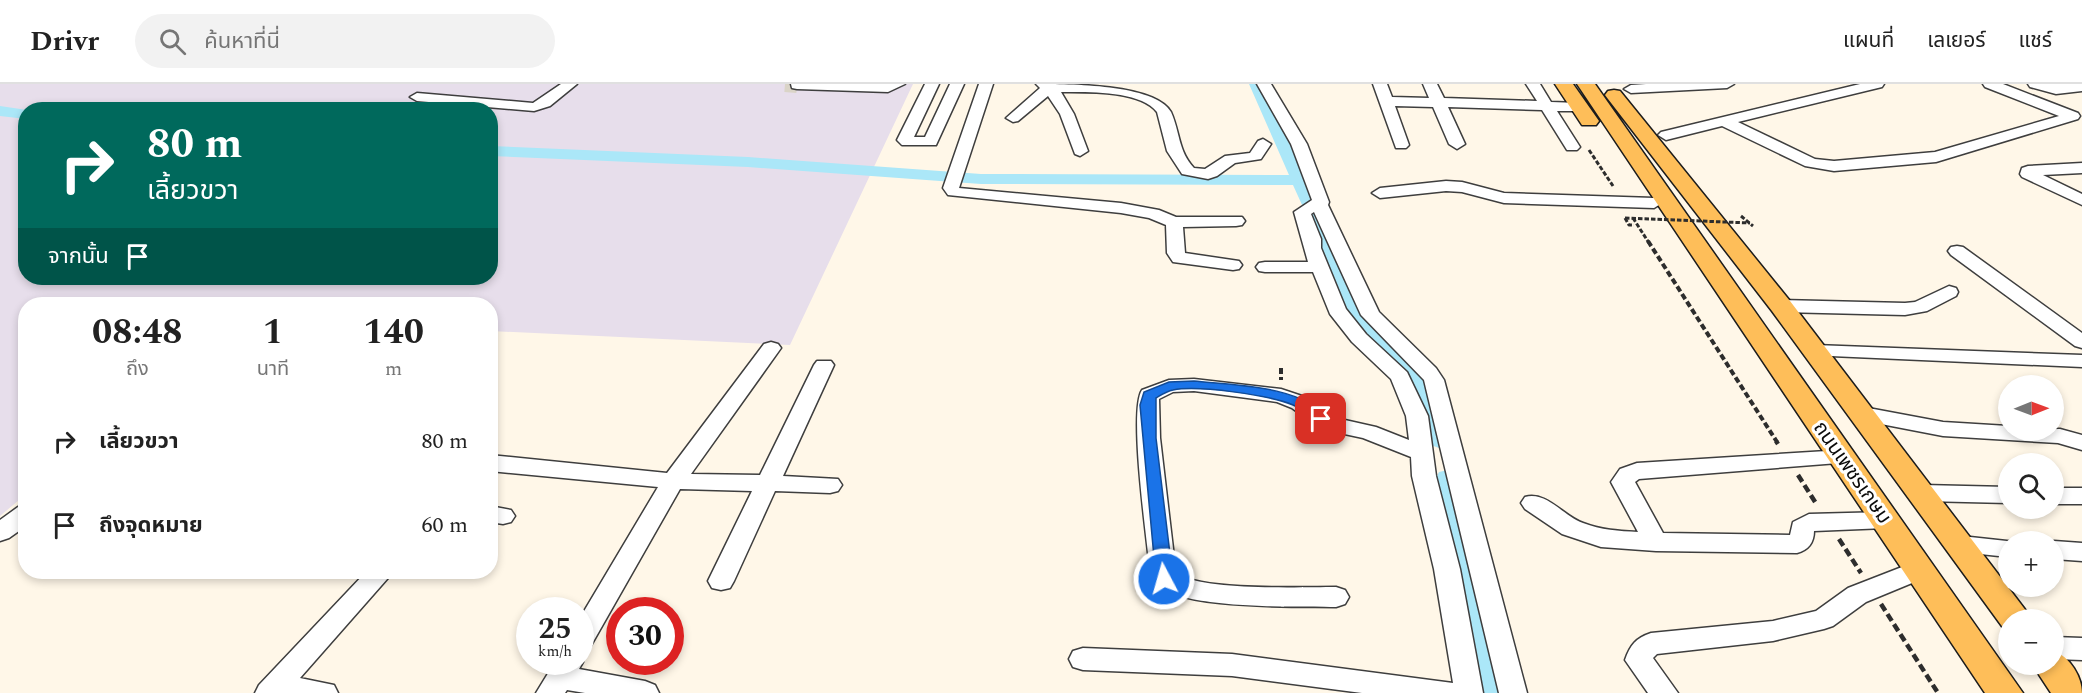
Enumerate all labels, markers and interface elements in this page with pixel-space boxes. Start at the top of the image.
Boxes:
search box [135,14,555,68]
text: Drivr [30,20,99,63]
icon: search [156,25,189,58]
text: ค้นหาที่นี่ [204,25,280,58]
text: แผนที่ [1843,25,1894,57]
text: เลเยอร์ [1927,25,1986,57]
text: แชร์ [2019,25,2052,57]
text: 80 m [147,113,242,176]
icon: right [48,126,126,204]
text: เลี้ยวขวา [147,170,238,212]
text: จากนั้น [48,240,109,273]
icon: arrive [121,240,154,273]
text: 08:48 [92,305,183,360]
text: 1 [263,305,283,360]
text: 140 [363,305,424,360]
text: ถึง [126,354,149,384]
text: นาที [257,354,289,384]
text: m [385,354,402,384]
north arrow [1998,375,2064,441]
map controls [1998,375,2064,675]
pin [1295,393,1346,444]
icon: arrive [1304,402,1337,435]
street label: ถนนเพชรเกษม [1806,415,1899,530]
icon: right [48,425,81,458]
text: เลี้ยวขวา [99,425,179,458]
text: 80 m [422,425,468,458]
button: search [1998,453,2064,519]
icon: arrive [48,509,81,542]
text: ถึงจุดหมาย [99,509,203,542]
text: 60 m [422,509,468,542]
button: + [1998,531,2064,597]
position arrow [1132,547,1196,611]
speed limit sign: 30 [606,597,684,675]
text: 25 [538,606,572,652]
button: − [1998,609,2064,675]
text: km/h [538,640,572,663]

